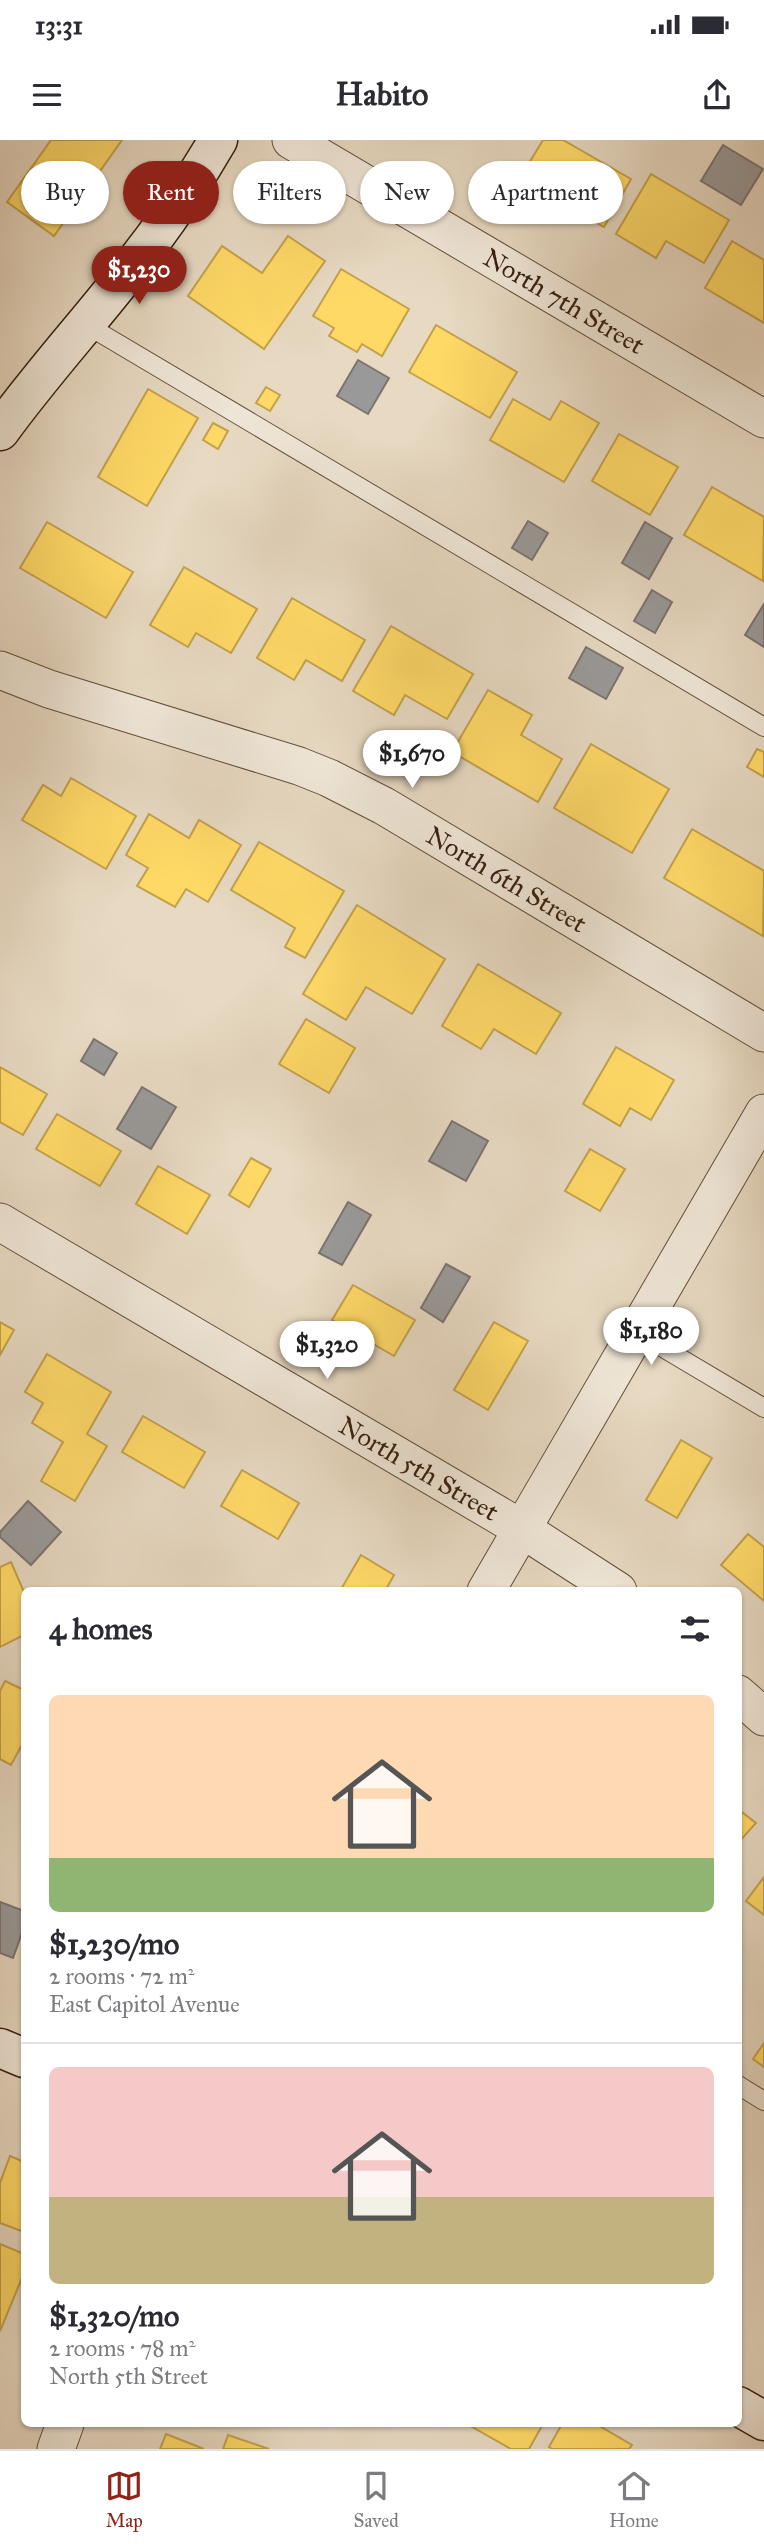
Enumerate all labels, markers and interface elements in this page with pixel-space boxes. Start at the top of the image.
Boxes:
text: 13:31 [35,9,83,41]
text: Habito [336,75,428,114]
icon: menu [28,76,66,114]
icon: share [698,76,736,114]
chip: Buy [21,161,109,224]
chip: Rent [123,161,219,224]
chip: Filters [233,161,346,224]
chip: New [360,161,454,224]
chip: Apartment [468,161,623,224]
street label: North 7th Street [478,241,650,361]
pin: $1,230 [82,246,196,306]
text: $1,230 [108,255,170,283]
pin: $1,670 [355,730,469,790]
text: $1,670 [379,739,445,767]
street label: North 6th Street [421,819,593,939]
pin: $1,180 [594,1308,708,1367]
text: $1,180 [619,1316,683,1344]
pin: $1,320 [270,1322,384,1381]
text: $1,320 [296,1330,358,1358]
street label: North 5th Street [333,1409,505,1528]
icon: filters [676,1610,714,1648]
text: 4 homes [49,1611,153,1647]
icon: home [319,1741,445,1867]
text: $1,230/mo [49,1926,179,1962]
text: 2 rooms · 72 m² [49,1962,194,1990]
text: East Capitol Avenue [49,1990,240,2018]
icon: home [319,2113,445,2239]
text: $1,320/mo [49,2298,179,2334]
text: 2 rooms · 78 m² [49,2334,195,2362]
text: North 5th Street [49,2362,208,2390]
tab: Map [105,2467,143,2532]
tab: Saved [354,2467,399,2532]
tab: Home [609,2467,659,2532]

